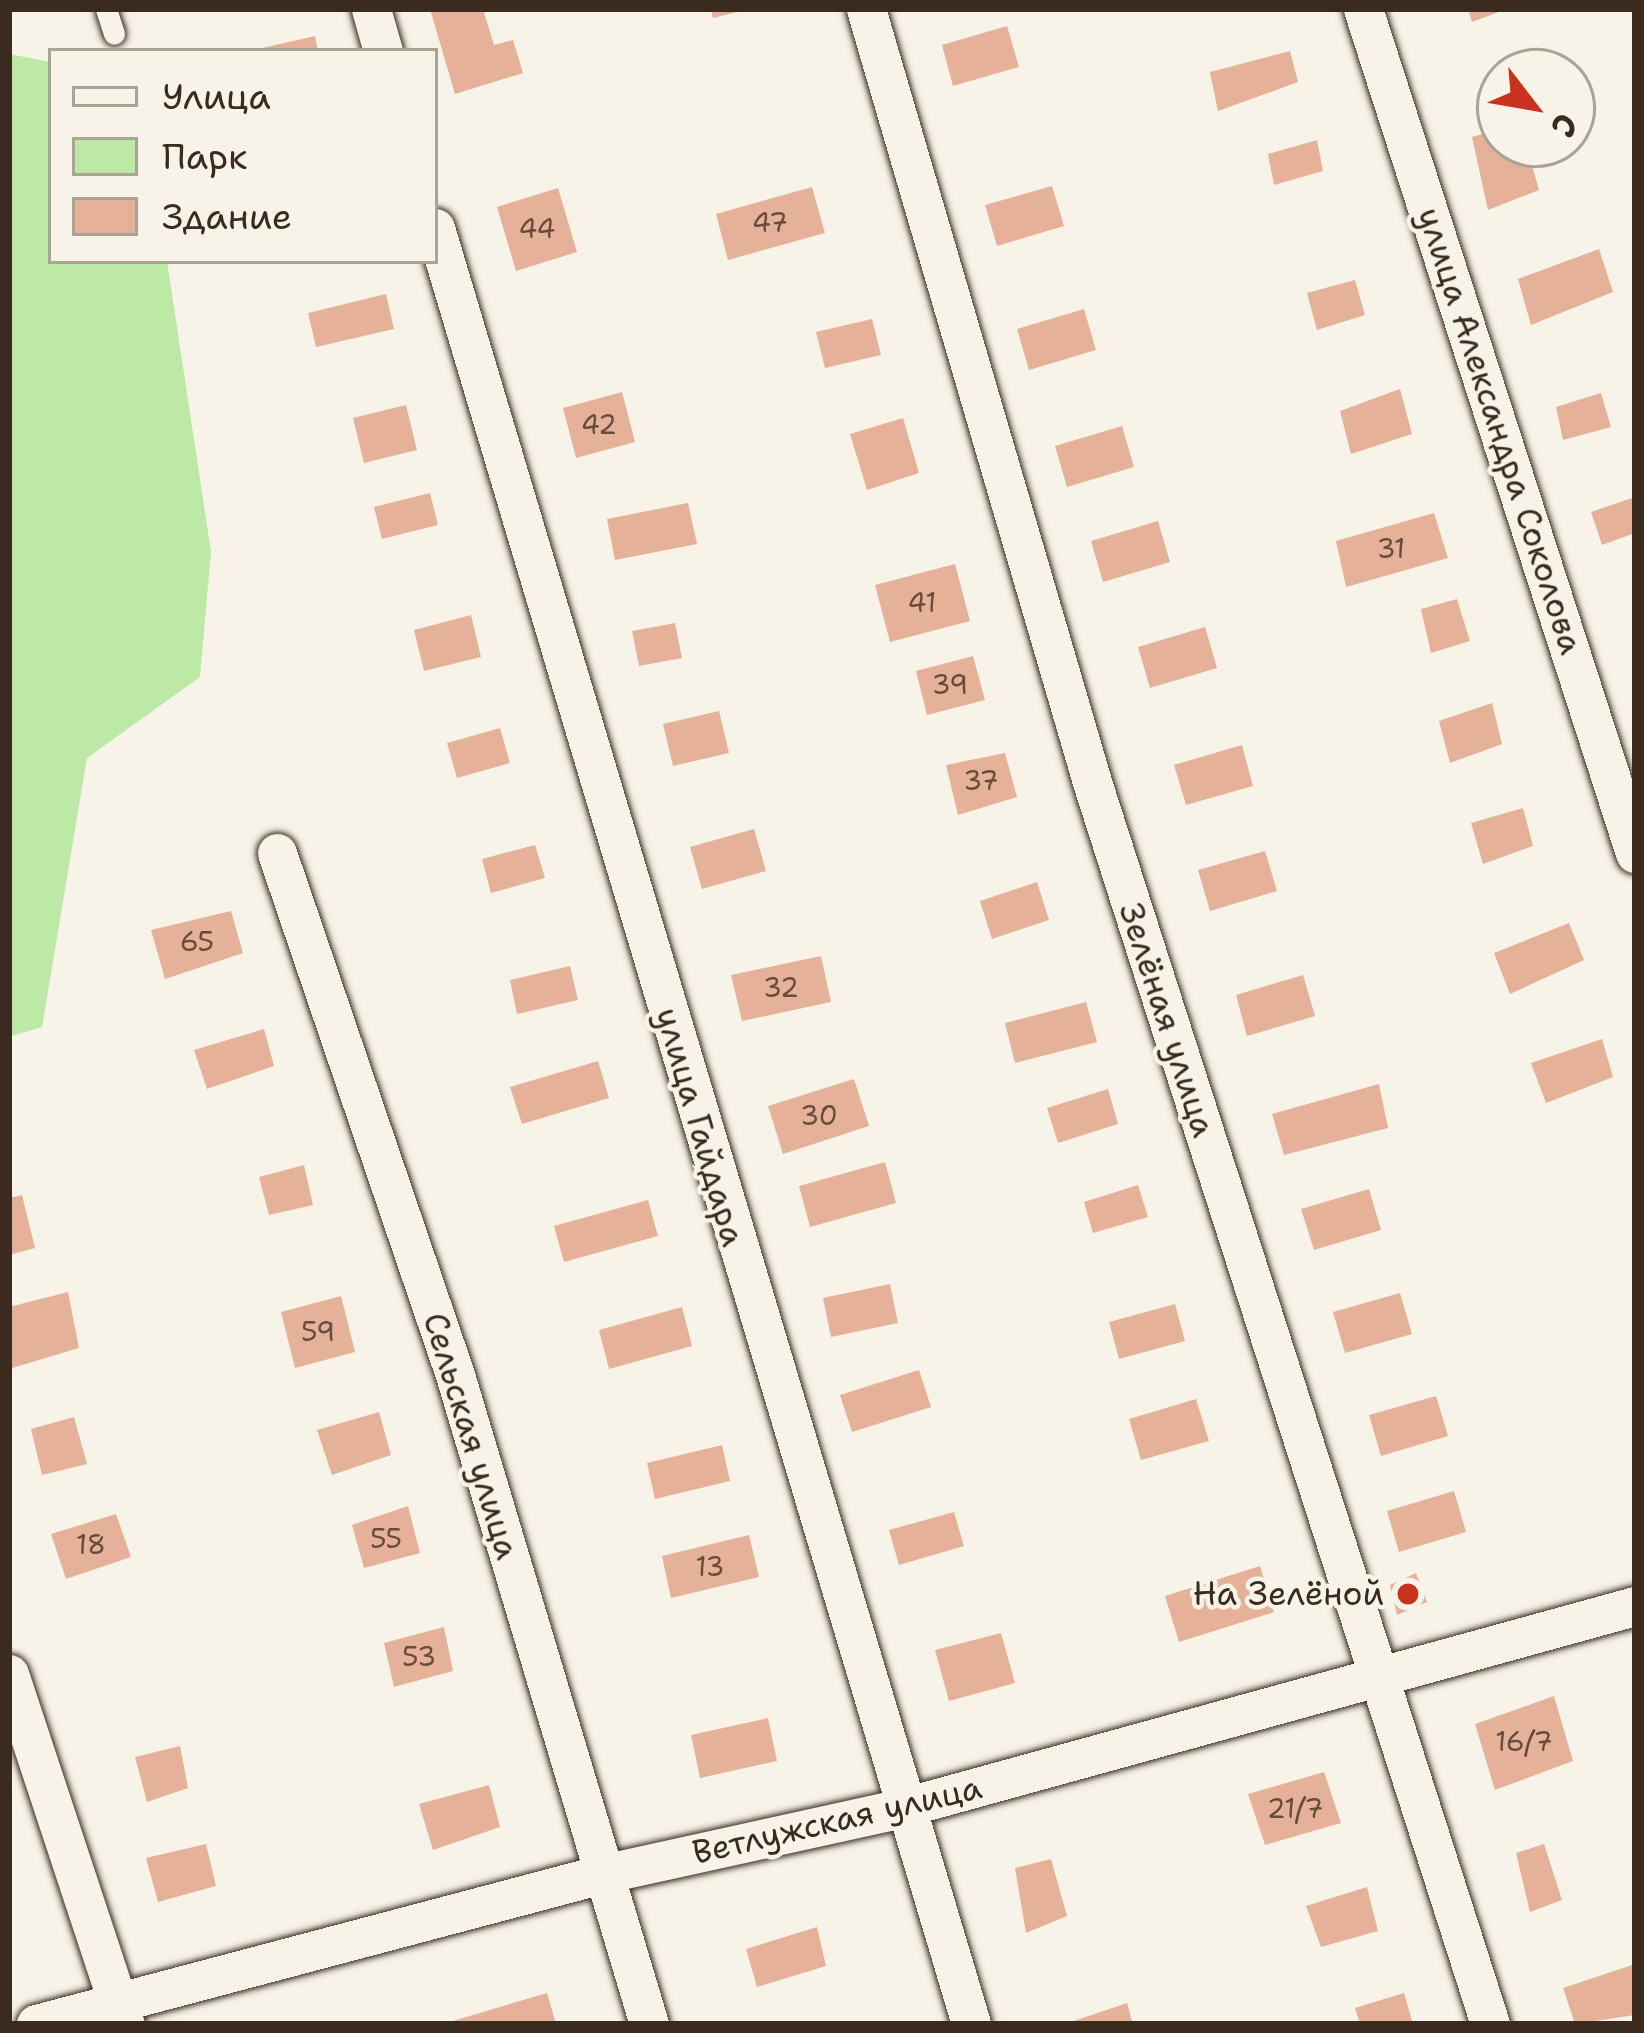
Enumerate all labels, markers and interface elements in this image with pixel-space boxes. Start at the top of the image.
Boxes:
legend [48,48,438,264]
north arrow [1476,48,1596,168]
text: Улица [162,72,271,121]
text: С [1540,105,1589,146]
text: Парк [162,132,247,181]
text: Здание [162,192,292,241]
street label: улица Александра Соколова [1409,203,1591,659]
house number: 47 [752,207,788,239]
house number: 44 [518,213,556,245]
house number: 42 [581,409,617,441]
house number: 31 [1377,533,1405,565]
house number: 41 [908,587,936,619]
house number: 39 [932,669,968,701]
house number: 37 [963,765,999,797]
street label: Зелёная улица [1111,898,1223,1142]
house number: 65 [180,926,214,958]
house number: 32 [763,972,799,1004]
street label: улица Гайдара [647,1003,753,1251]
house number: 30 [800,1100,838,1132]
street label: Сельская улица [415,1308,527,1564]
house number: 59 [301,1316,335,1348]
house number: 55 [370,1523,402,1555]
house number: 18 [76,1529,106,1561]
house number: 13 [696,1551,724,1583]
place label: На Зелёной [1193,1574,1384,1614]
marker: На Зелёной [1395,1581,1421,1607]
house number: 53 [402,1641,436,1673]
house number: 16/7 [1495,1726,1553,1758]
street label: Ветлужская улица [688,1767,986,1873]
house number: 21/7 [1267,1793,1323,1825]

